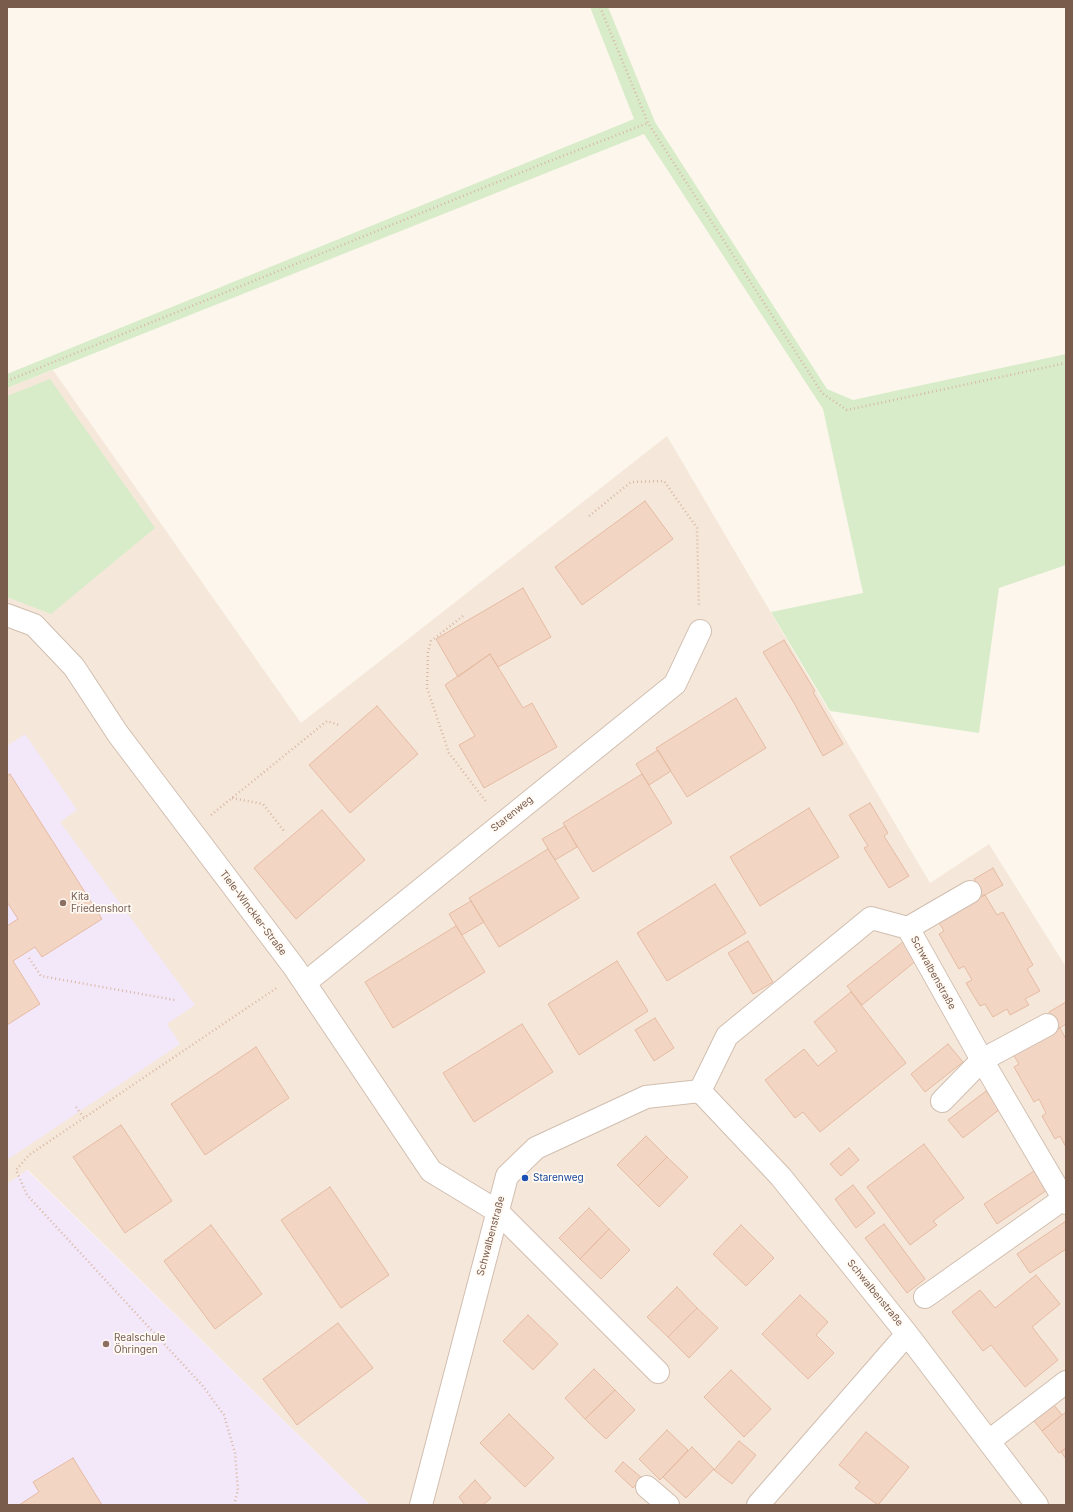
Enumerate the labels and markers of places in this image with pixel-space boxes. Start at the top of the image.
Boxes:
place label: Kita Friedenshort [71,891,131,914]
marker: Kita Friedenshort [58,898,68,908]
place label: Starenweg [533,1172,584,1184]
marker: Starenweg [520,1173,530,1183]
place label: Realschule Öhringen [114,1332,165,1356]
marker: Realschule Öhringen [101,1339,111,1349]

